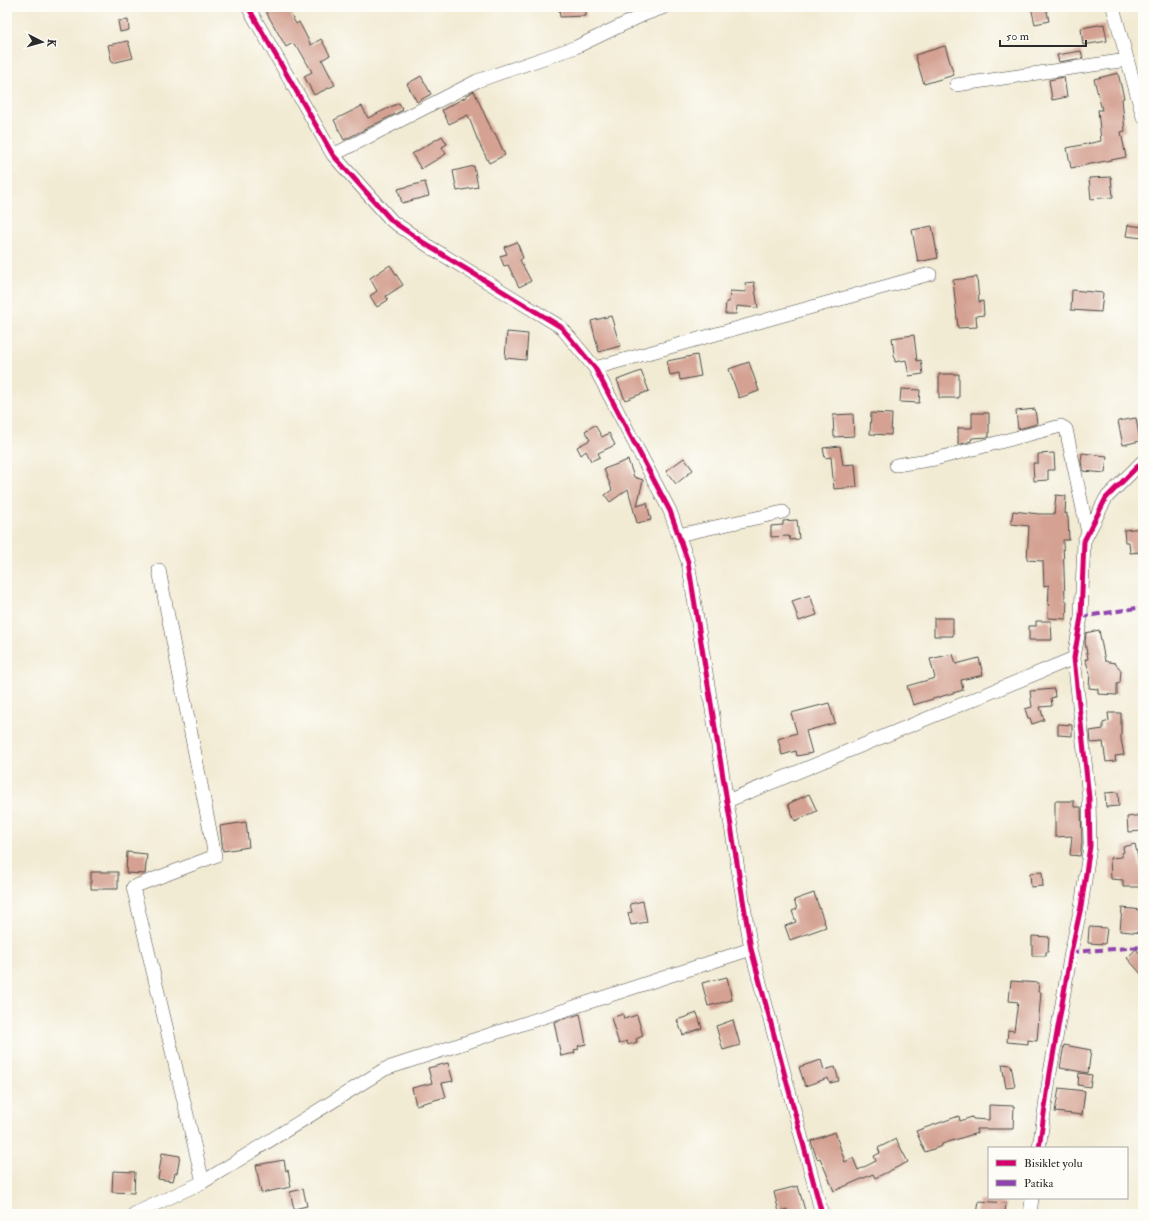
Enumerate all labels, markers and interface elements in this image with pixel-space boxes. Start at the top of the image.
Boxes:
north arrow [22,22,62,62]
scale bar [1000,22,1086,48]
text: 50 m [1006,29,1030,44]
text: K [44,38,58,49]
legend [988,1147,1128,1199]
text: Bisiklet yolu [1024,1156,1083,1171]
text: Patika [1024,1176,1054,1191]

